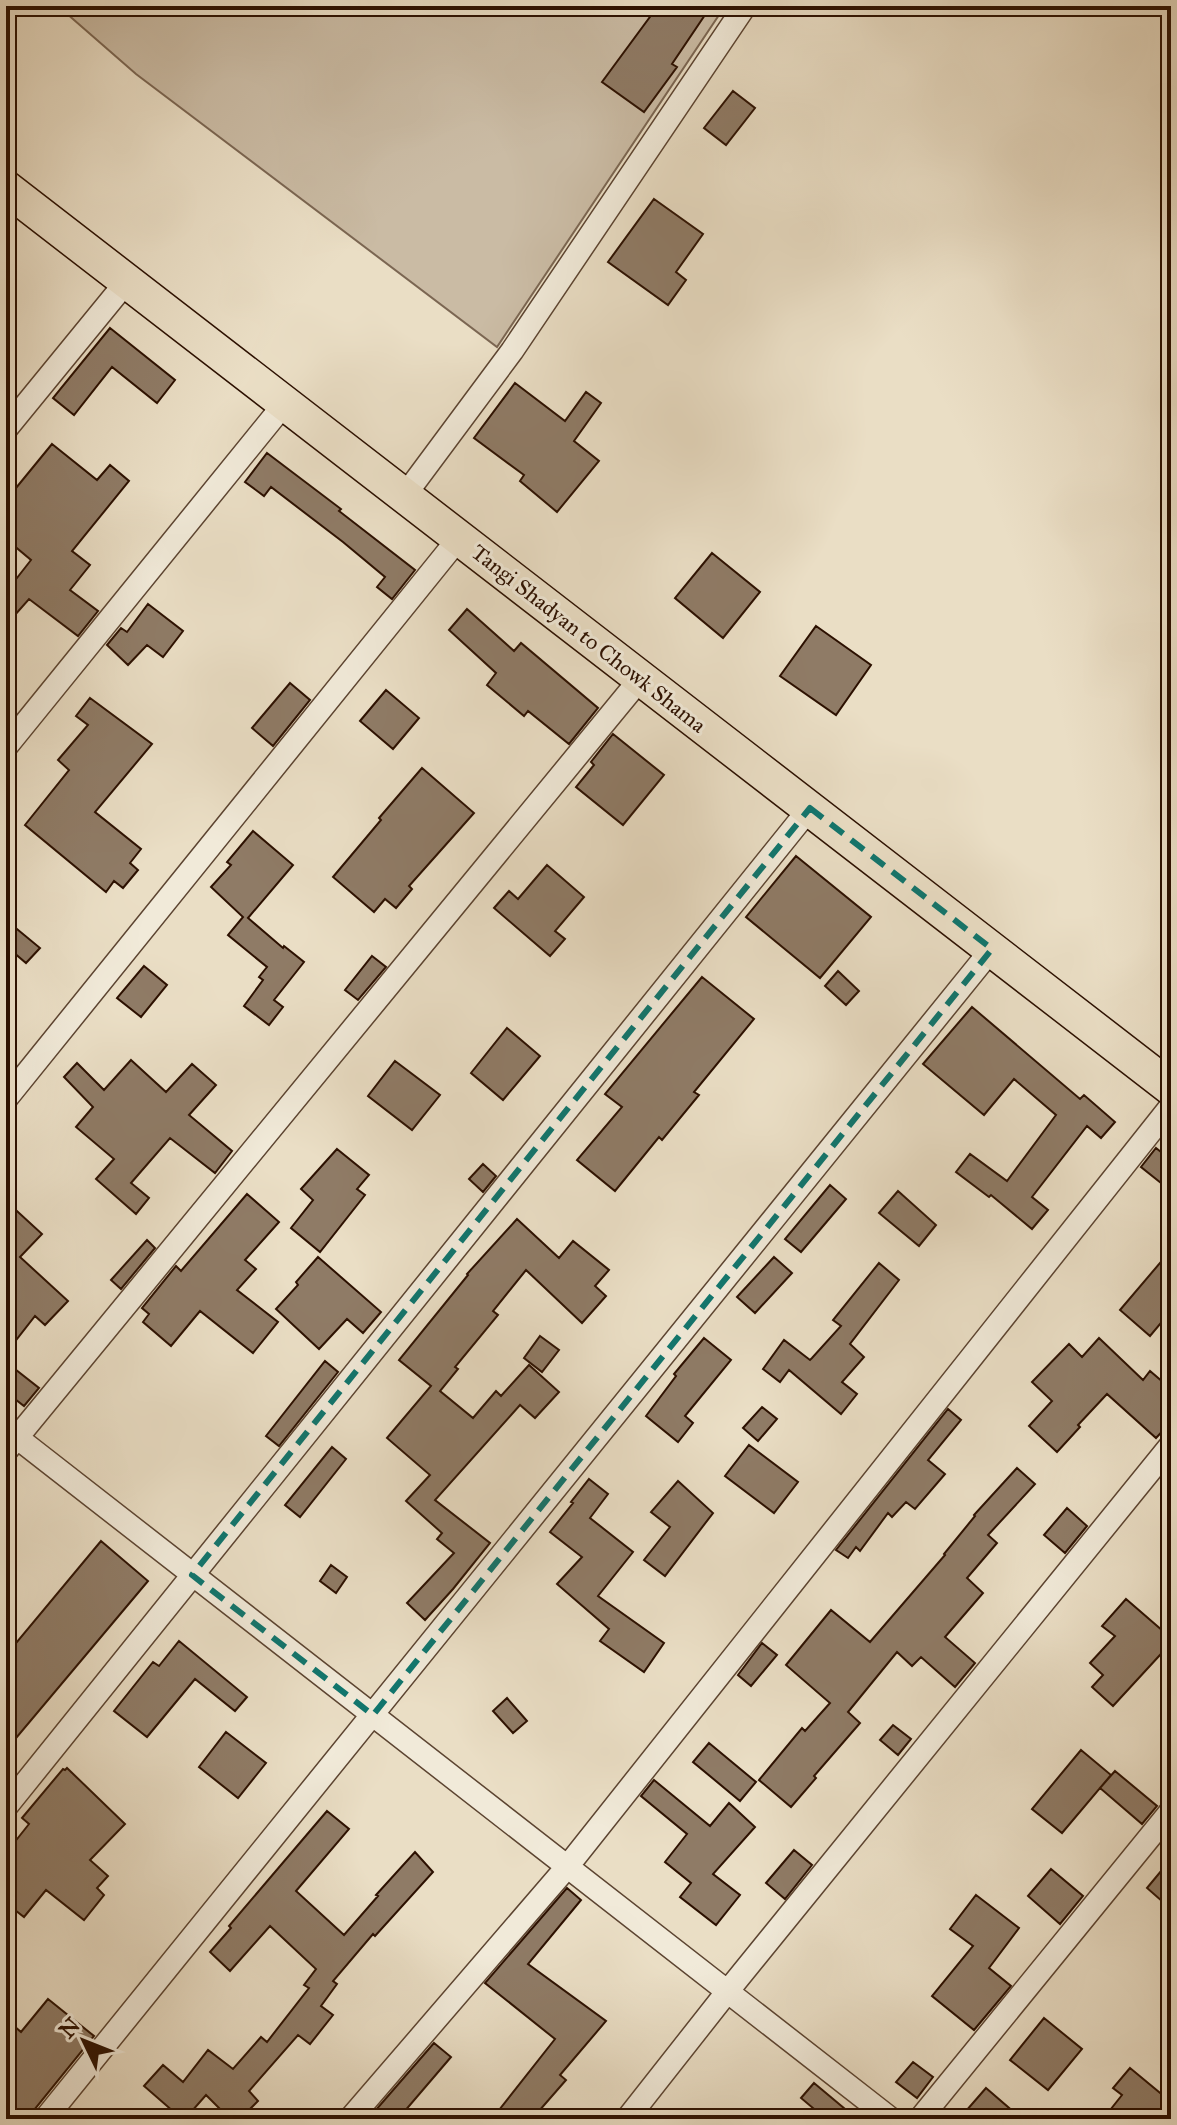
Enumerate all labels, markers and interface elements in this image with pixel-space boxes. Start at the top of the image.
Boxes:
street label: Tangi Shadyan to Chowk Shama [466,538,712,739]
north arrow [44,2001,124,2081]
text: N [53,2011,86,2044]

